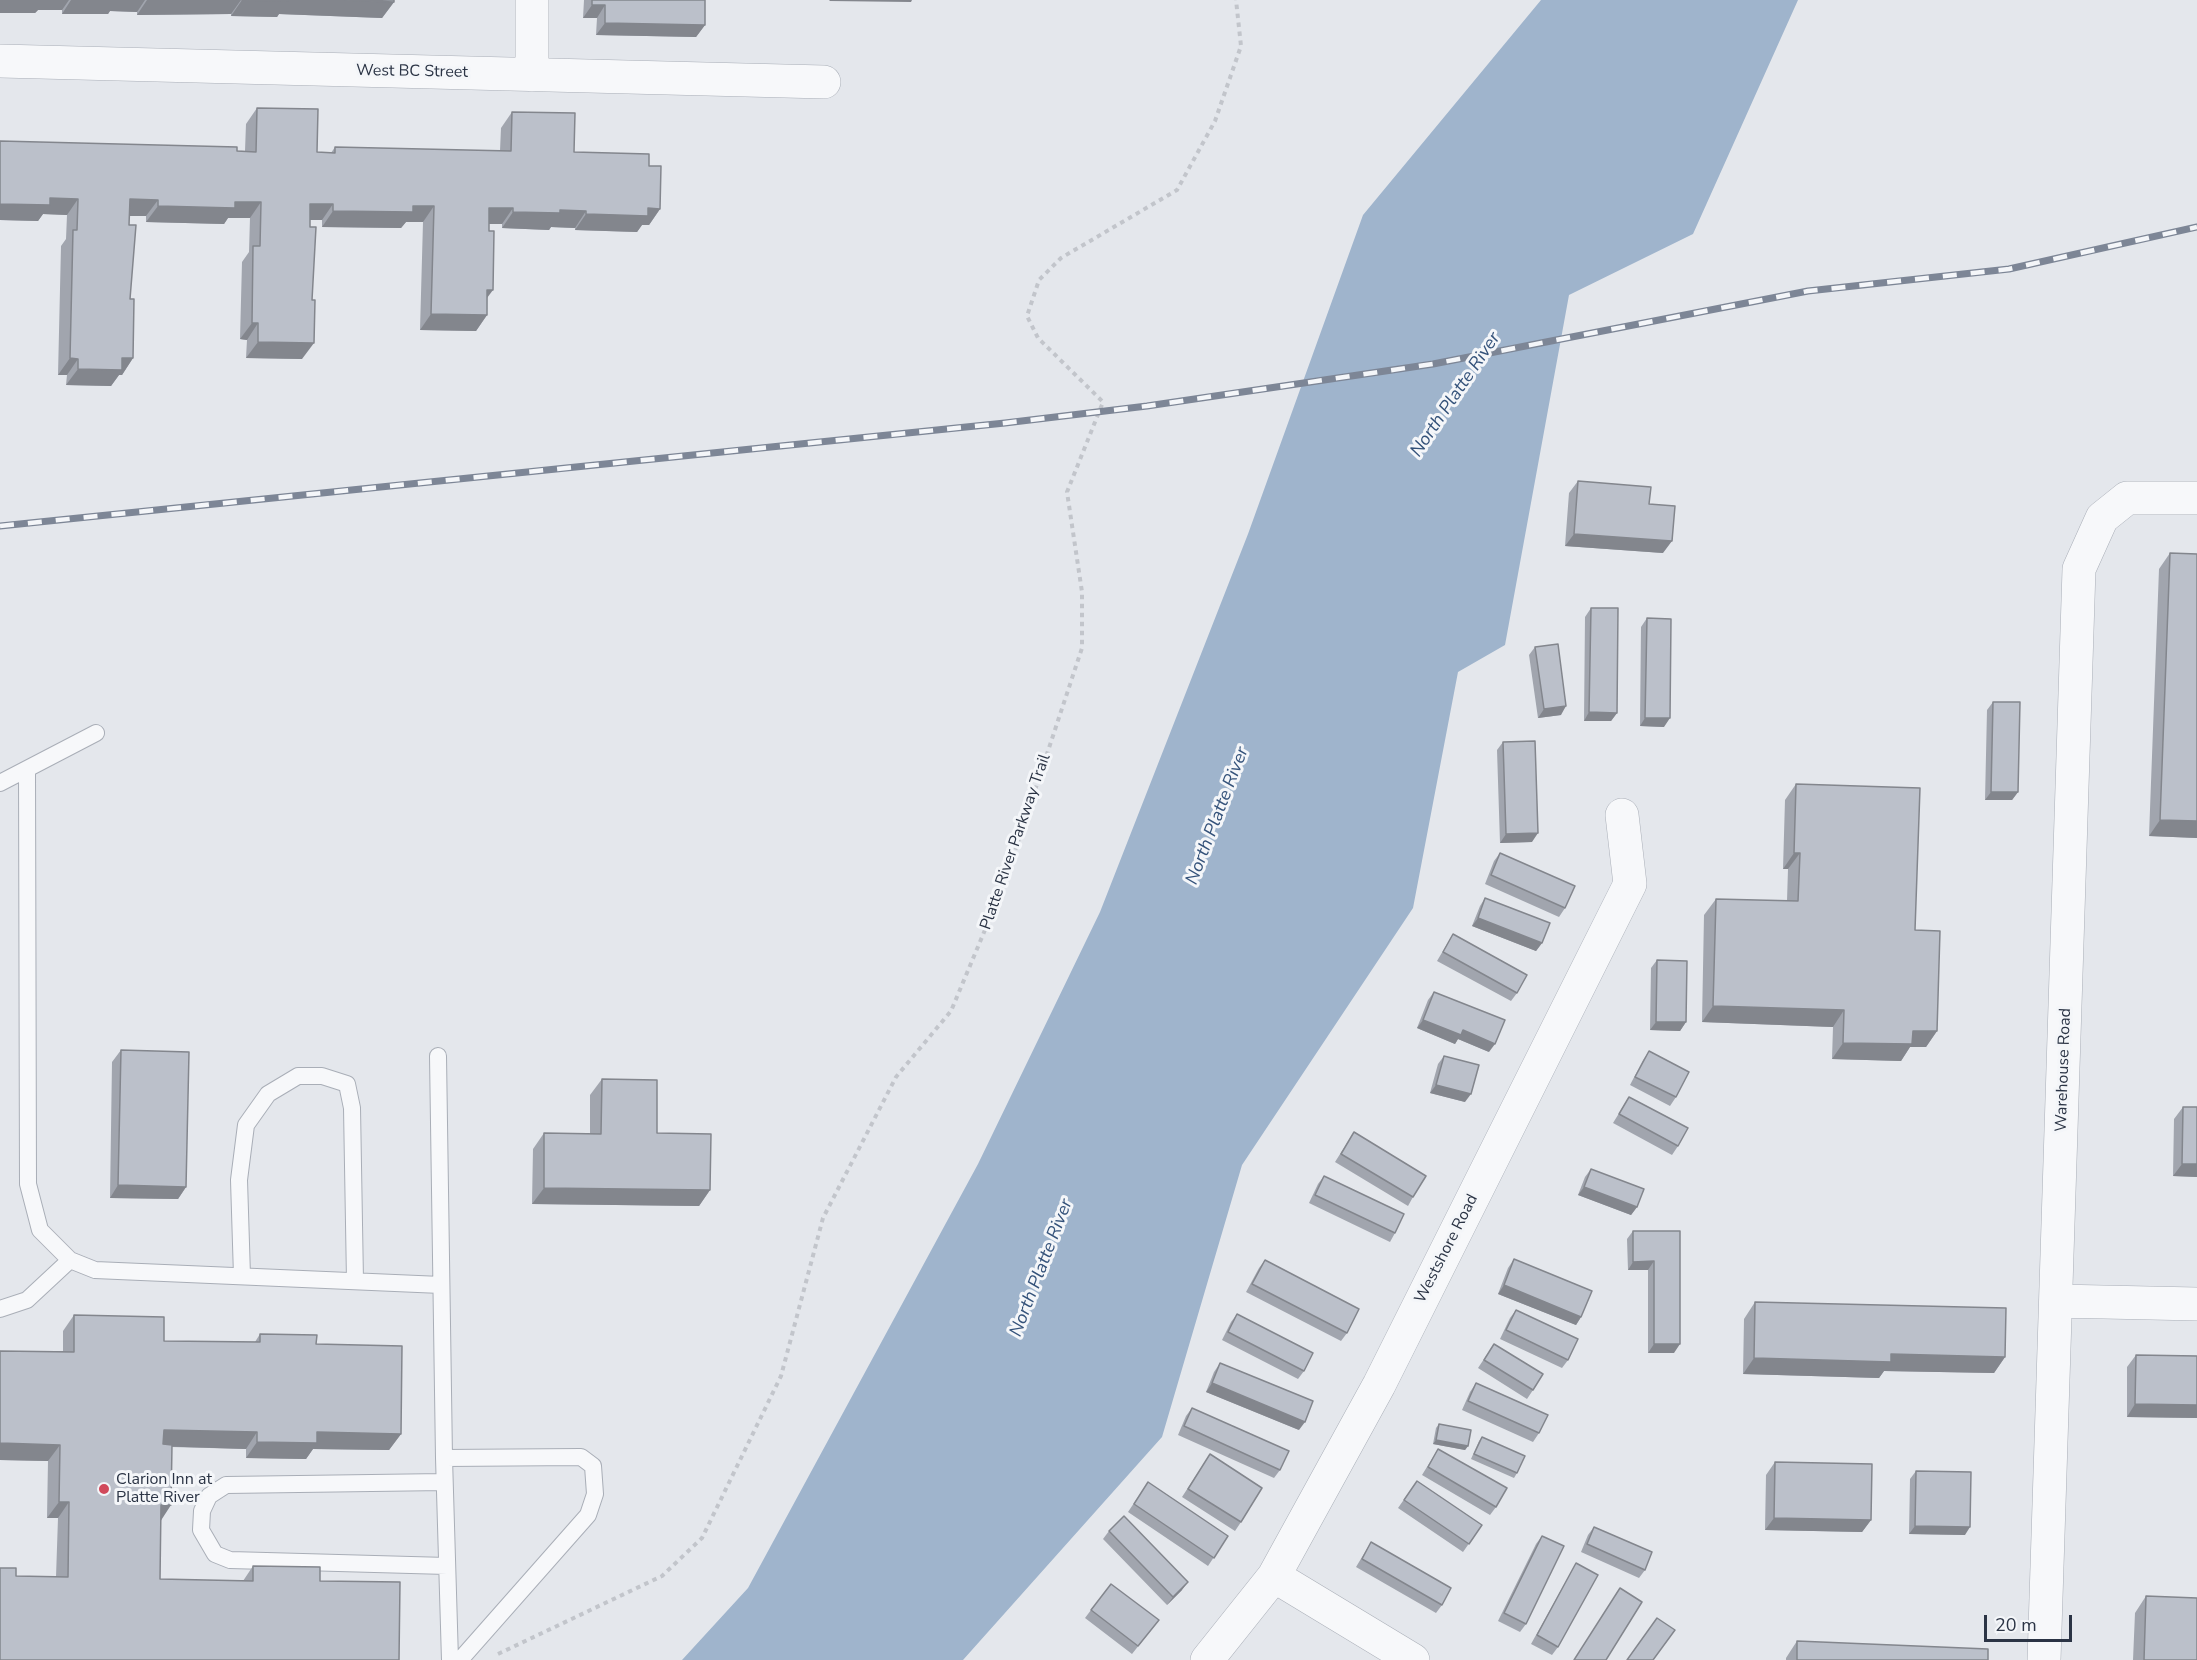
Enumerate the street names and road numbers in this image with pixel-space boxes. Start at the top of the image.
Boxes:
street label: West BC Street [356,61,468,83]
street label: Platte River Parkway Trail [977,752,1055,932]
street label: Warehouse Road [2052,1008,2076,1132]
street label: Westshore Road [1411,1191,1483,1307]

